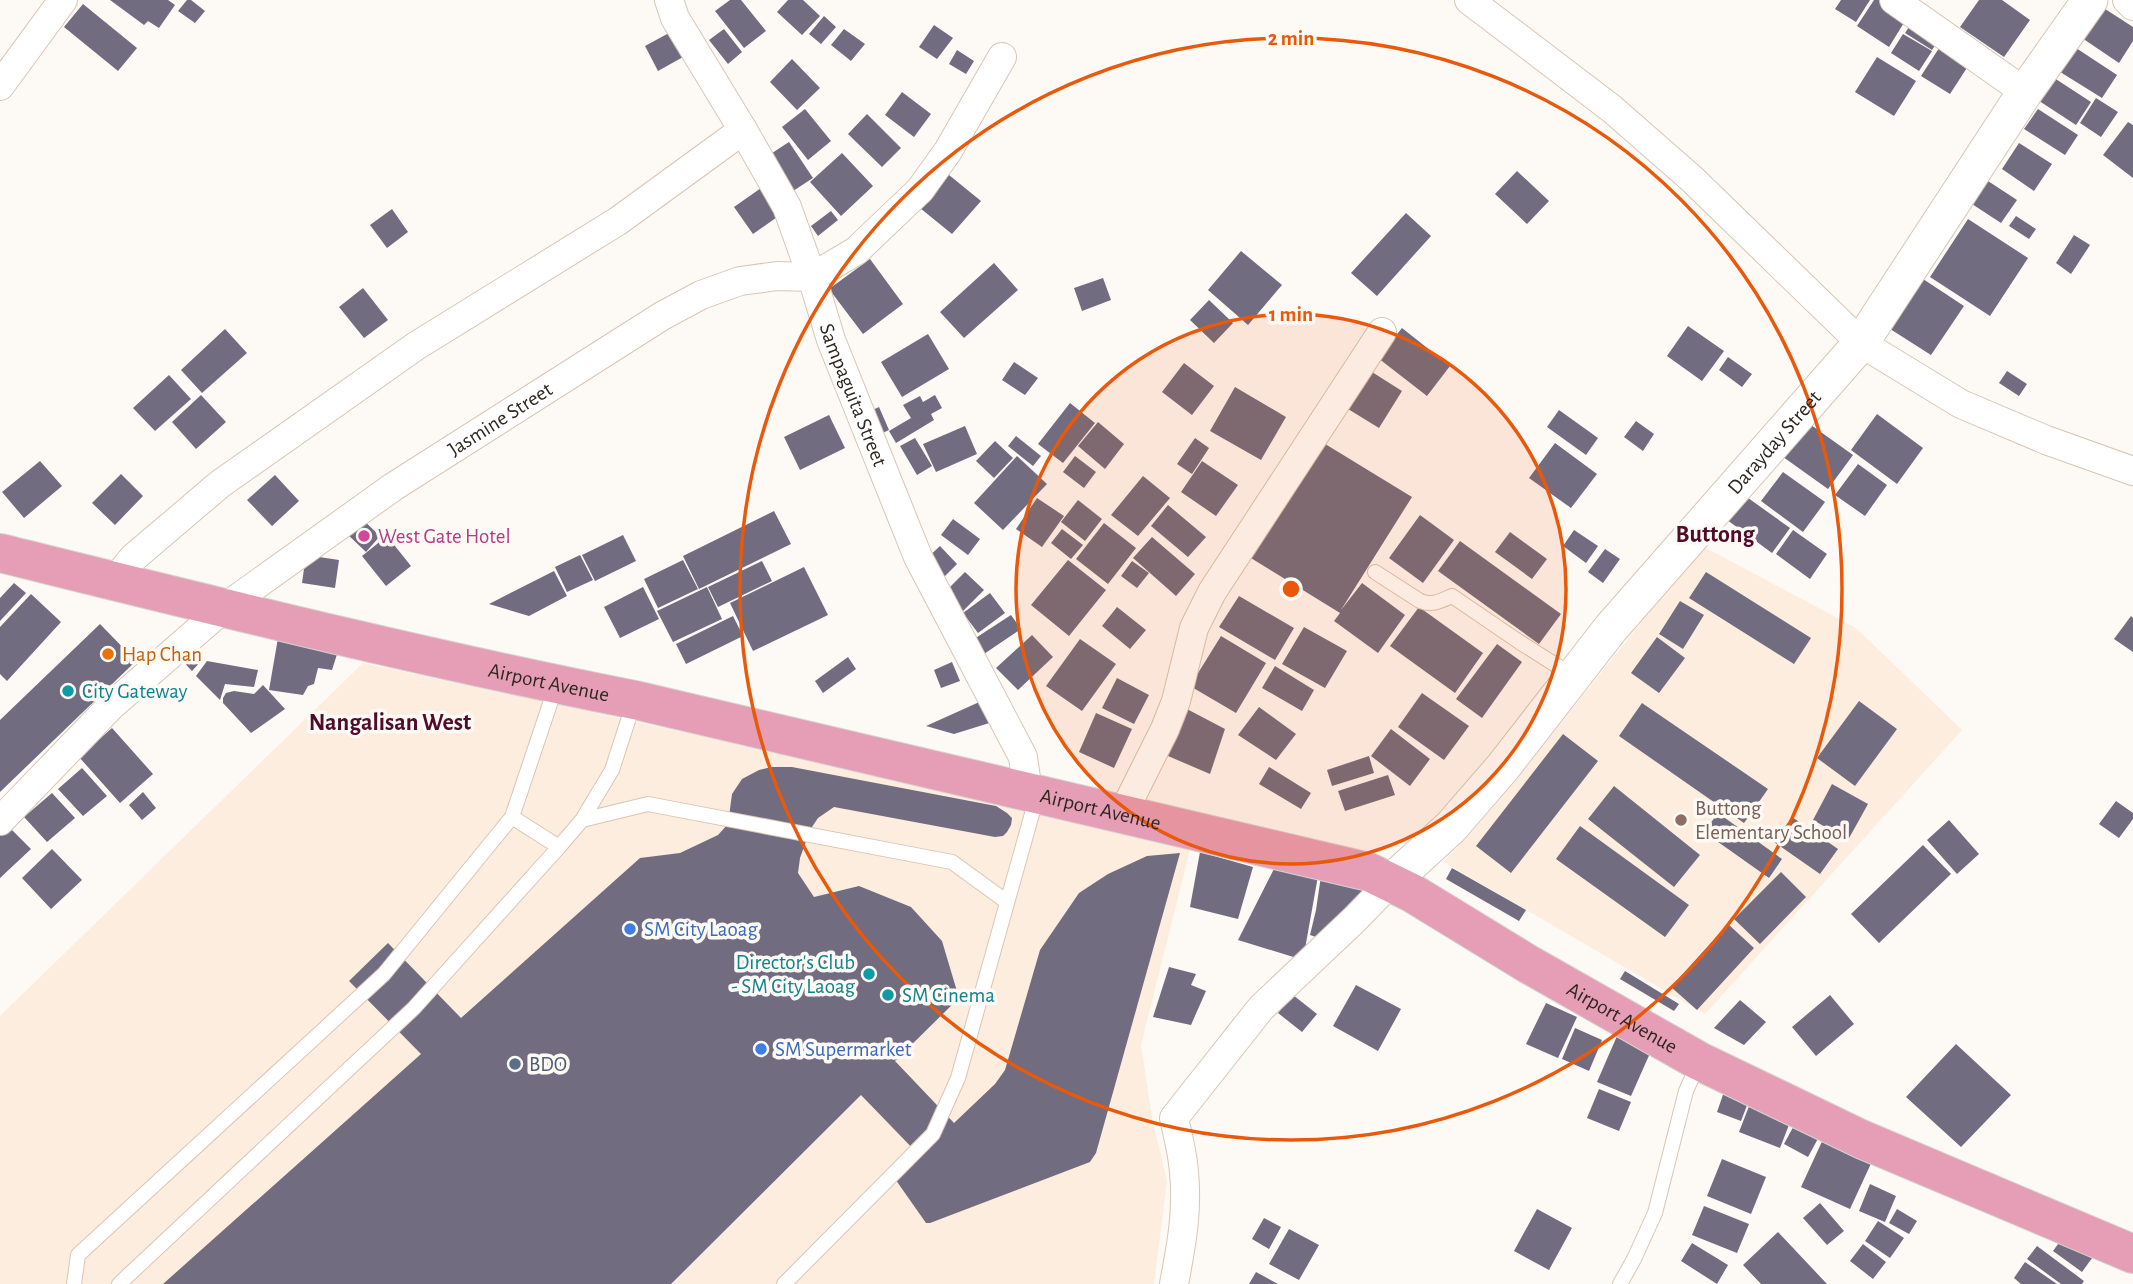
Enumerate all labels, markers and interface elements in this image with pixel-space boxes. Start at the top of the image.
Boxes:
text: 2 min [1268,28,1314,49]
text: 1 min [1269,304,1313,325]
street label: Sampaguita Street [816,321,891,470]
street label: Jasmine Street [444,379,556,460]
street label: Darayday Street [1724,386,1825,498]
district label: Buttong [1676,523,1755,547]
place label: West Gate Hotel [378,526,511,547]
marker: West Gate Hotel [356,528,372,544]
centre of rings [1279,577,1303,601]
place label: Hap Chan [122,644,202,665]
marker: Hap Chan [100,646,116,662]
street label: Airport Avenue [486,660,611,706]
place label: City Gateway [82,681,188,702]
marker: City Gateway [60,683,76,699]
district label: Nangalisan West [309,711,471,735]
street label: Airport Avenue [1038,785,1163,834]
place label: Buttong Elementary School [1695,798,1847,843]
marker: Buttong Elementary School [1673,812,1689,828]
place label: SM City Laoag [644,919,759,940]
marker: SM City Laoag [622,921,638,937]
place label: Director's Club - SM City Laoag [731,952,856,997]
marker: Director's Club - SM City Laoag [861,966,877,982]
street label: Airport Avenue [1563,978,1681,1057]
place label: SM Cinema [902,985,995,1006]
marker: SM Cinema [880,987,896,1003]
place label: SM Supermarket [775,1039,912,1060]
marker: SM Supermarket [753,1041,769,1057]
place label: BDO [529,1054,567,1075]
marker: BDO [507,1056,523,1072]

